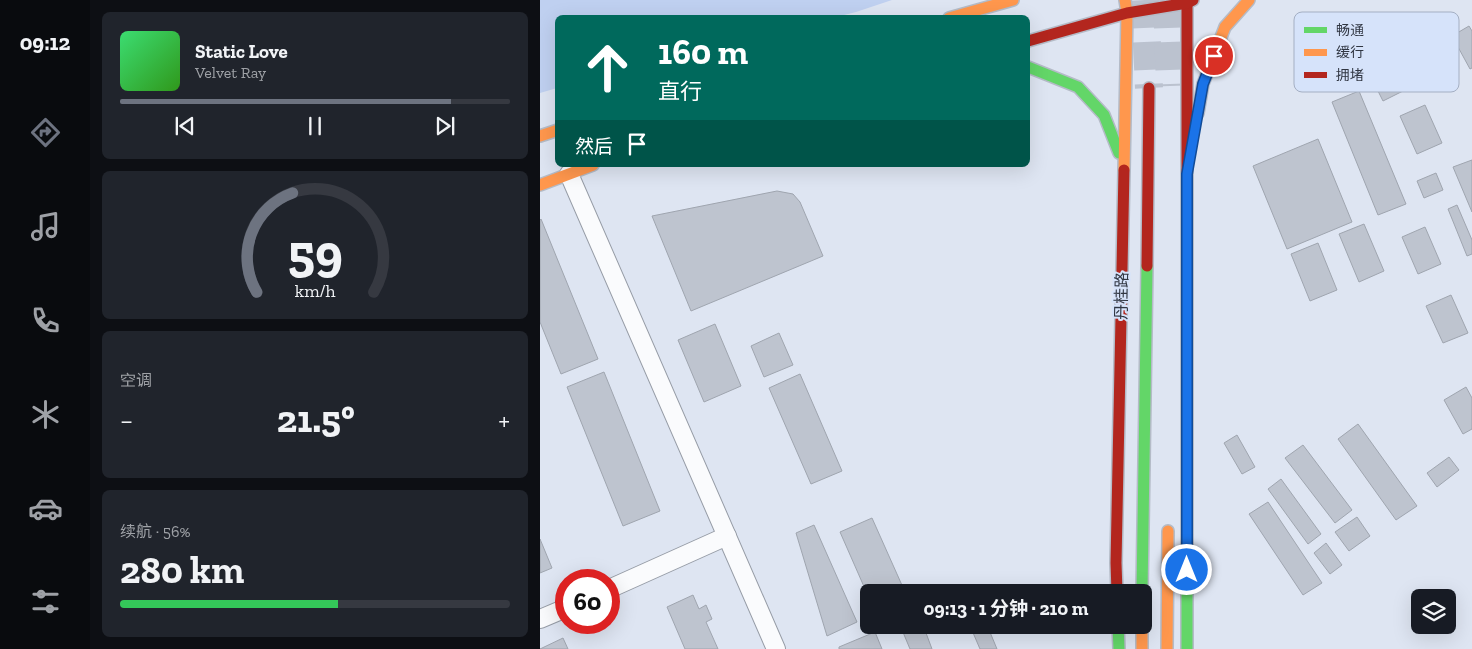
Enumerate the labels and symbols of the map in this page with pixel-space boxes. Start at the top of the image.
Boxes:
legend [1294,12,1459,92]
text: 畅通 [1336,22,1364,39]
pin [1193,35,1235,77]
text: 缓行 [1336,44,1364,61]
text: 拥堵 [1336,67,1364,84]
street label: 丹桂路 [1112,272,1131,320]
position arrow [1160,543,1212,595]
speed limit sign: 60 [555,569,620,634]

